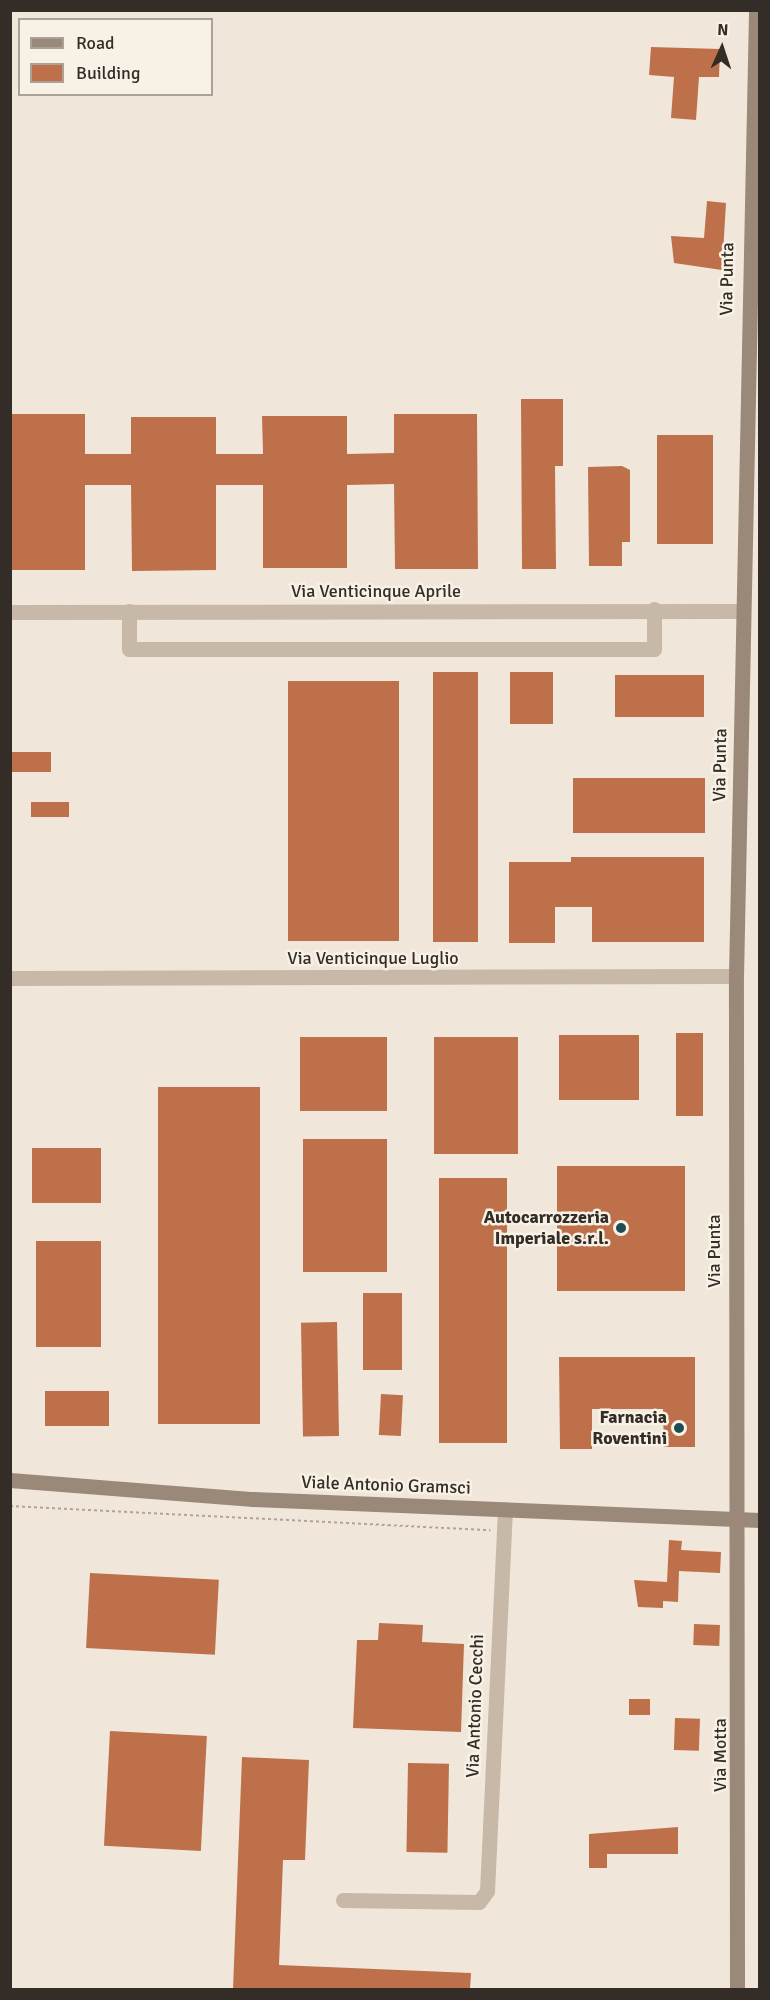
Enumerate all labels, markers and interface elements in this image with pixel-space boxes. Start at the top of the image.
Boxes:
legend [18,18,213,96]
north arrow [692,18,752,78]
text: N [717,20,729,40]
text: Road [76,32,115,54]
text: Building [76,62,140,84]
street label: Via Punta [716,242,738,316]
street label: Via Venticinque Aprile [291,580,461,602]
street label: Via Punta [709,728,731,802]
street label: Via Venticinque Luglio [287,947,459,969]
place label: Autocarrozzeria Imperiale s.r.l. [484,1207,609,1250]
street label: Via Punta [703,1214,725,1288]
marker: Autocarrozzeria Imperiale s.r.l. [614,1221,628,1235]
place label: Farnacia Roventini [592,1407,667,1450]
marker: Farnacia Roventini [672,1421,686,1435]
street label: Viale Antonio Gramsci [301,1471,471,1499]
street label: Via Antonio Cecchi [462,1634,488,1778]
street label: Via Motta [709,1718,731,1792]

